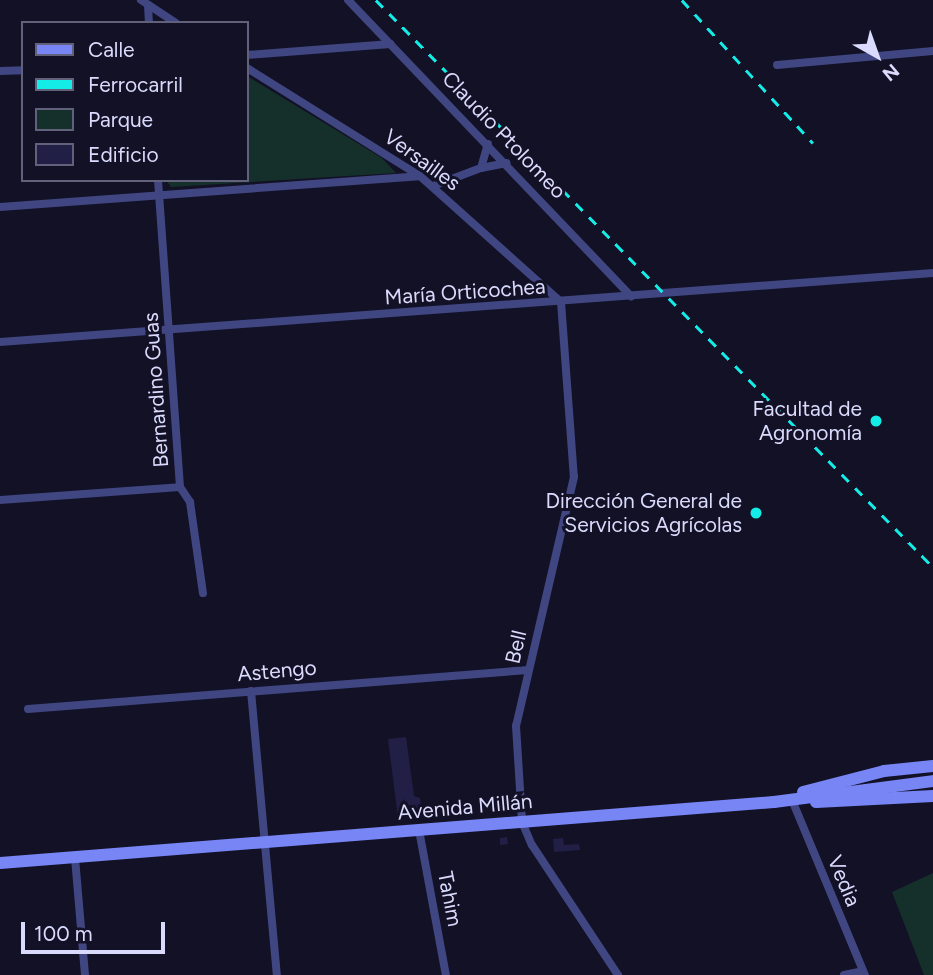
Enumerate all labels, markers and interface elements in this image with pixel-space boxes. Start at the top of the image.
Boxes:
legend [21,21,248,182]
north arrow [842,21,912,91]
text: Calle [88,37,135,62]
text: N [878,59,904,86]
street label: Claudio Ptolomeo [437,66,571,204]
text: Ferrocarril [88,72,183,97]
text: Parque [88,107,153,132]
street label: Versailles [379,124,465,196]
text: Edificio [88,142,159,167]
street label: María Orticochea [384,274,546,310]
street label: Bernardino Guas [138,312,174,468]
place label: Facultad de Agronomía [752,396,862,446]
marker: Facultad de Agronomía [868,413,884,429]
place label: Dirección General de Servicios Agrícolas [545,488,742,538]
marker: Dirección General de Servicios Agrícolas [748,505,764,521]
street label: Bell [500,628,532,666]
street label: Astengo [236,655,318,687]
street label: Avenida Millán [397,789,533,825]
street label: Vedia [822,852,866,910]
street label: Tahim [432,869,468,929]
scale bar [24,908,168,952]
text: 100 m [34,921,93,946]

